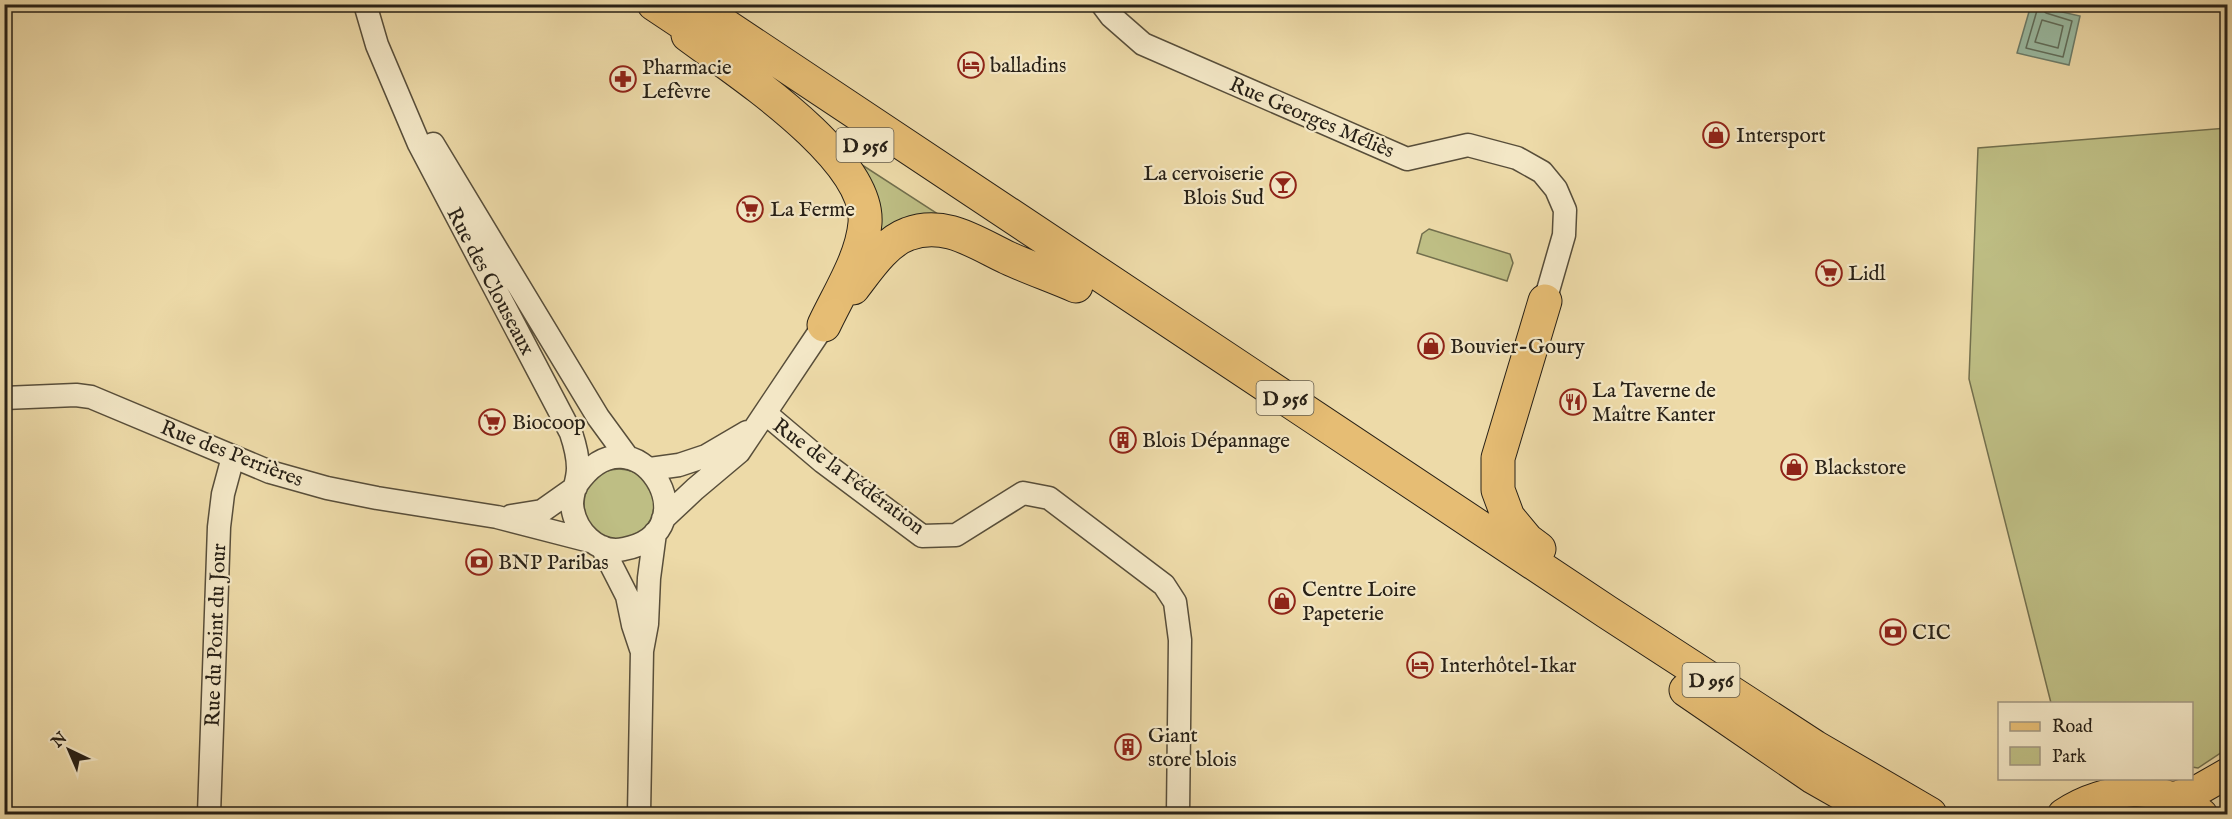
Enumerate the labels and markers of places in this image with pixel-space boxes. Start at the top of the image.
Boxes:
hotel icon: balladins [956,50,986,80]
place label: balladins [990,53,1066,80]
place label: Pharmacie Lefèvre [642,55,732,106]
pharmacy icon: Pharmacie Lefèvre [608,64,638,94]
shop icon: Intersport [1701,120,1731,150]
place label: Intersport [1736,123,1826,150]
place label: La cervoiserie Blois Sud [1143,161,1265,212]
bar icon: La cervoiserie Blois Sud [1268,170,1298,200]
supermarket icon: La Ferme [735,194,765,224]
place label: La Ferme [770,197,855,224]
supermarket icon: Lidl [1814,258,1844,288]
place label: Lidl [1848,261,1886,288]
shop icon: Bouvier-Goury [1416,331,1446,361]
place label: Bouvier-Goury [1450,334,1586,361]
place label: La Taverne de Maître Kanter [1592,378,1716,429]
restaurant icon: La Taverne de Maître Kanter [1558,387,1588,417]
supermarket icon: Biocoop [477,407,507,437]
place label: Biocoop [512,410,586,437]
building icon: Blois Dépannage [1108,425,1138,455]
place label: Blois Dépannage [1142,428,1290,455]
shop icon: Blackstore [1779,452,1809,482]
place label: Blackstore [1814,455,1906,482]
bank icon: BNP Paribas [464,547,494,577]
place label: BNP Paribas [498,550,609,577]
place label: Centre Loire Papeterie [1302,577,1417,628]
shop icon: Centre Loire Papeterie [1267,586,1297,616]
bank icon: CIC [1878,617,1908,647]
place label: CIC [1912,620,1951,647]
hotel icon: Interhôtel-Ikar [1405,650,1435,680]
place label: Interhôtel-Ikar [1440,653,1577,680]
place label: Giant store blois [1148,723,1237,774]
building icon: Giant store blois [1113,732,1143,762]

